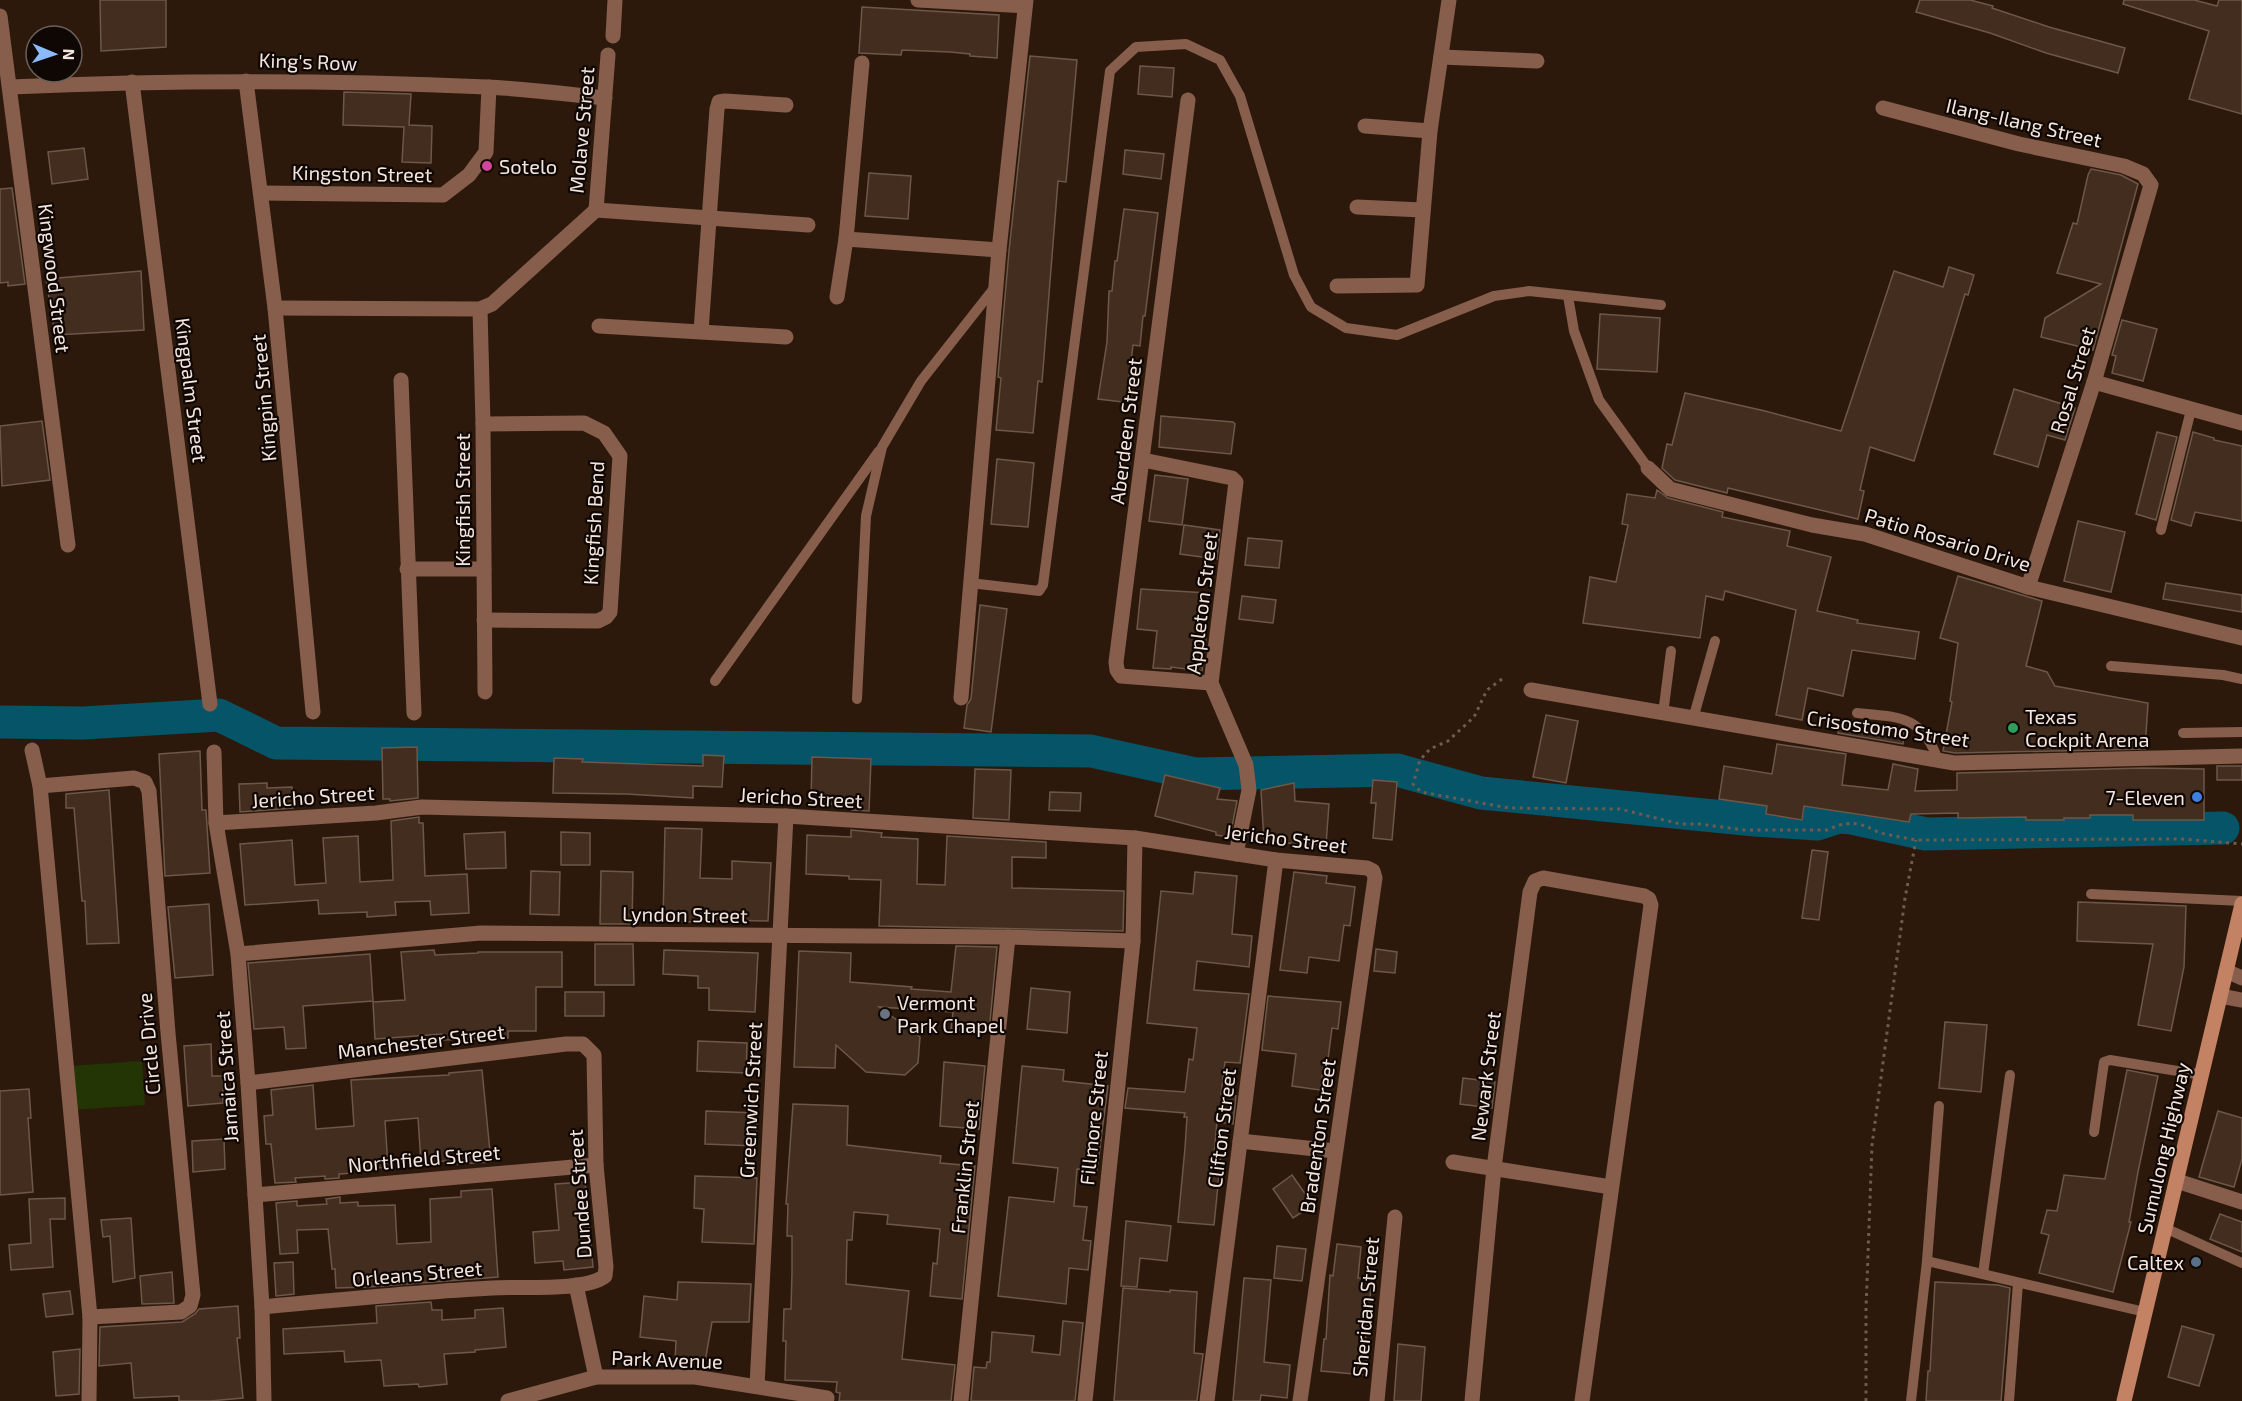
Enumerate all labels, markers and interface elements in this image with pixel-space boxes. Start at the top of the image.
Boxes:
north arrow [24,24,84,84]
street label: King's Row [258,47,358,75]
text: N [60,48,79,61]
street label: Molave Street [564,65,599,194]
street label: Ilang-Ilang Street [1944,92,2104,152]
place label: Sotelo [499,154,557,178]
marker: Sotelo [480,159,494,173]
street label: Kingston Street [292,160,433,186]
street label: Kingwood Street [34,202,76,354]
street label: Kingpalm Street [171,316,213,464]
street label: Rosal Street [2044,323,2100,436]
street label: Kingpin Street [245,333,281,463]
street label: Aberdeen Street [1104,356,1146,505]
street label: Kingfish Street [450,433,474,567]
street label: Kingfish Bend [578,460,608,586]
street label: Patio Rosario Drive [1862,502,2034,576]
street label: Appleton Street [1180,530,1222,675]
place label: Texas Cockpit Arena [2025,704,2149,751]
street label: Crisostomo Street [1805,705,1971,751]
marker: Texas Cockpit Arena [2006,721,2020,735]
street label: Jericho Street [251,780,376,812]
street label: Jericho Street [739,782,864,812]
place label: 7-Eleven [2106,785,2185,809]
marker: 7-Eleven [2190,790,2204,804]
street label: Jericho Street [1223,819,1349,857]
street label: Lyndon Street [622,901,748,927]
place label: Vermont Park Chapel [897,990,1004,1037]
street label: Circle Drive [132,992,164,1096]
marker: Vermont Park Chapel [878,1007,892,1021]
street label: Jamaica Street [209,1010,243,1144]
street label: Newark Street [1465,1010,1505,1142]
street label: Manchester Street [336,1019,506,1063]
street label: Greenwich Street [734,1021,766,1179]
street label: Fillmore Street [1074,1049,1112,1186]
street label: Bradenton Street [1294,1057,1340,1215]
street label: Sumulong Highway [2132,1060,2194,1236]
street label: Clifton Street [1202,1066,1240,1189]
street label: Franklin Street [945,1099,983,1235]
street label: Dundee Street [562,1128,595,1259]
street label: Northfield Street [347,1139,502,1177]
street label: Sheridan Street [1347,1236,1383,1378]
place label: Caltex [2127,1250,2184,1274]
street label: Orleans Street [351,1255,484,1291]
marker: Caltex [2189,1255,2203,1269]
street label: Park Avenue [611,1345,723,1373]

